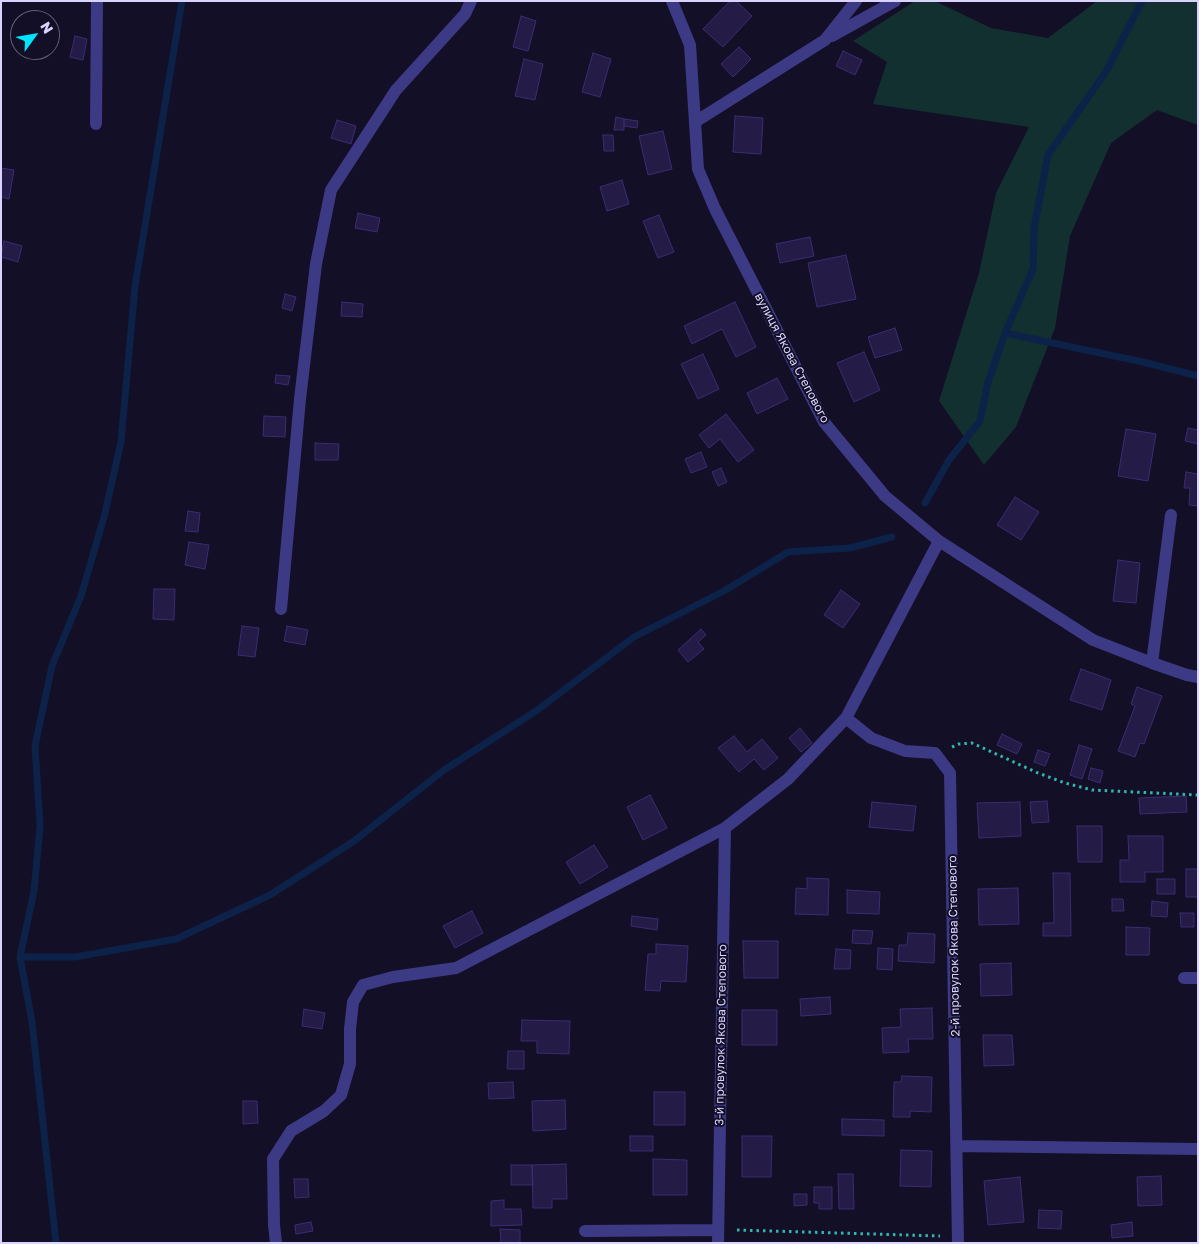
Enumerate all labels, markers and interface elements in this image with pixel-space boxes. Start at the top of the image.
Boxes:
north arrow [10,10,60,60]
text: N [37,18,57,36]
street label: вулиця Якова Степового [752,290,832,426]
street label: 2-й провулок Якова Степового [945,855,963,1037]
street label: 3-й провулок Якова Степового [712,944,730,1126]

